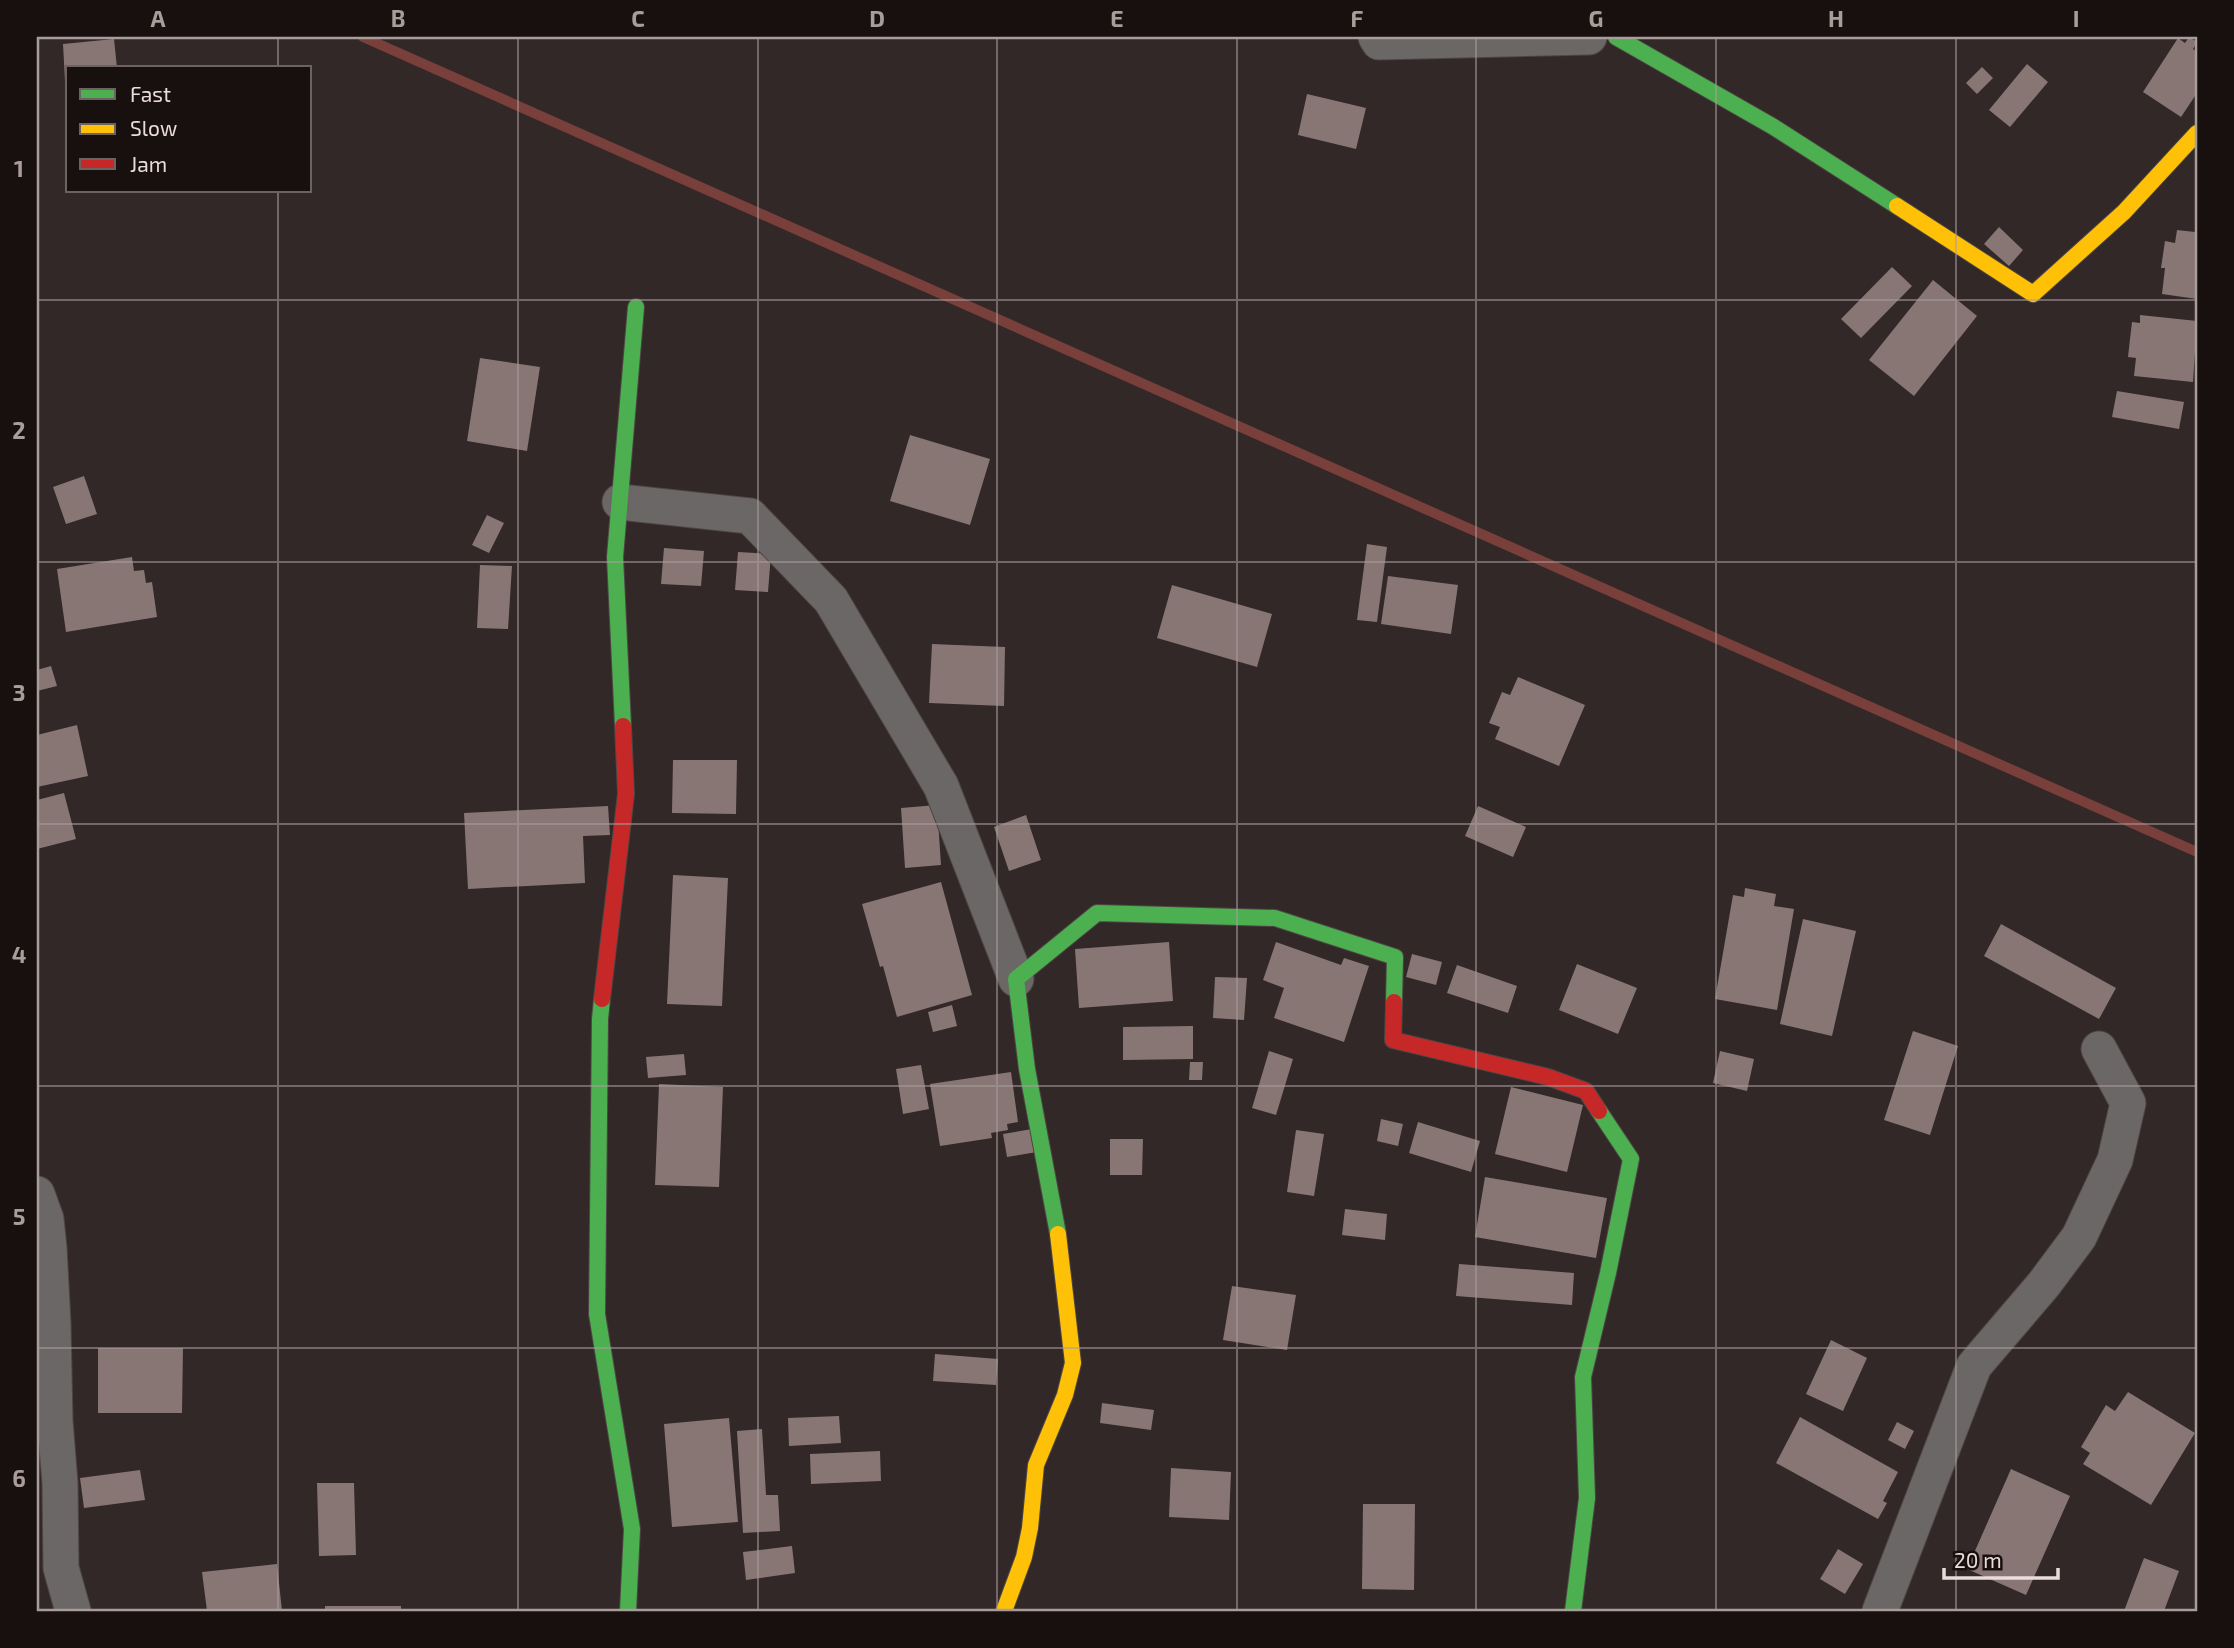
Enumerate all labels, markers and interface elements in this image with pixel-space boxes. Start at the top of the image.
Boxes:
text: A [150,4,166,32]
text: B [391,4,405,32]
text: C [631,4,645,32]
text: D [869,4,885,32]
text: E [1110,4,1124,32]
text: F [1351,4,1364,32]
text: G [1589,4,1603,32]
text: H [1828,4,1844,32]
text: I [2073,4,2079,32]
legend [66,66,312,192]
text: Fast [130,81,171,106]
text: Slow [130,115,177,140]
text: Jam [130,151,167,176]
text: 1 [14,154,24,182]
text: 2 [12,416,26,444]
text: 3 [12,678,26,706]
text: 4 [12,940,26,968]
text: 5 [13,1202,25,1230]
text: 6 [12,1464,26,1492]
scale bar [1944,1536,2057,1580]
text: 20 m [1954,1547,2002,1572]

